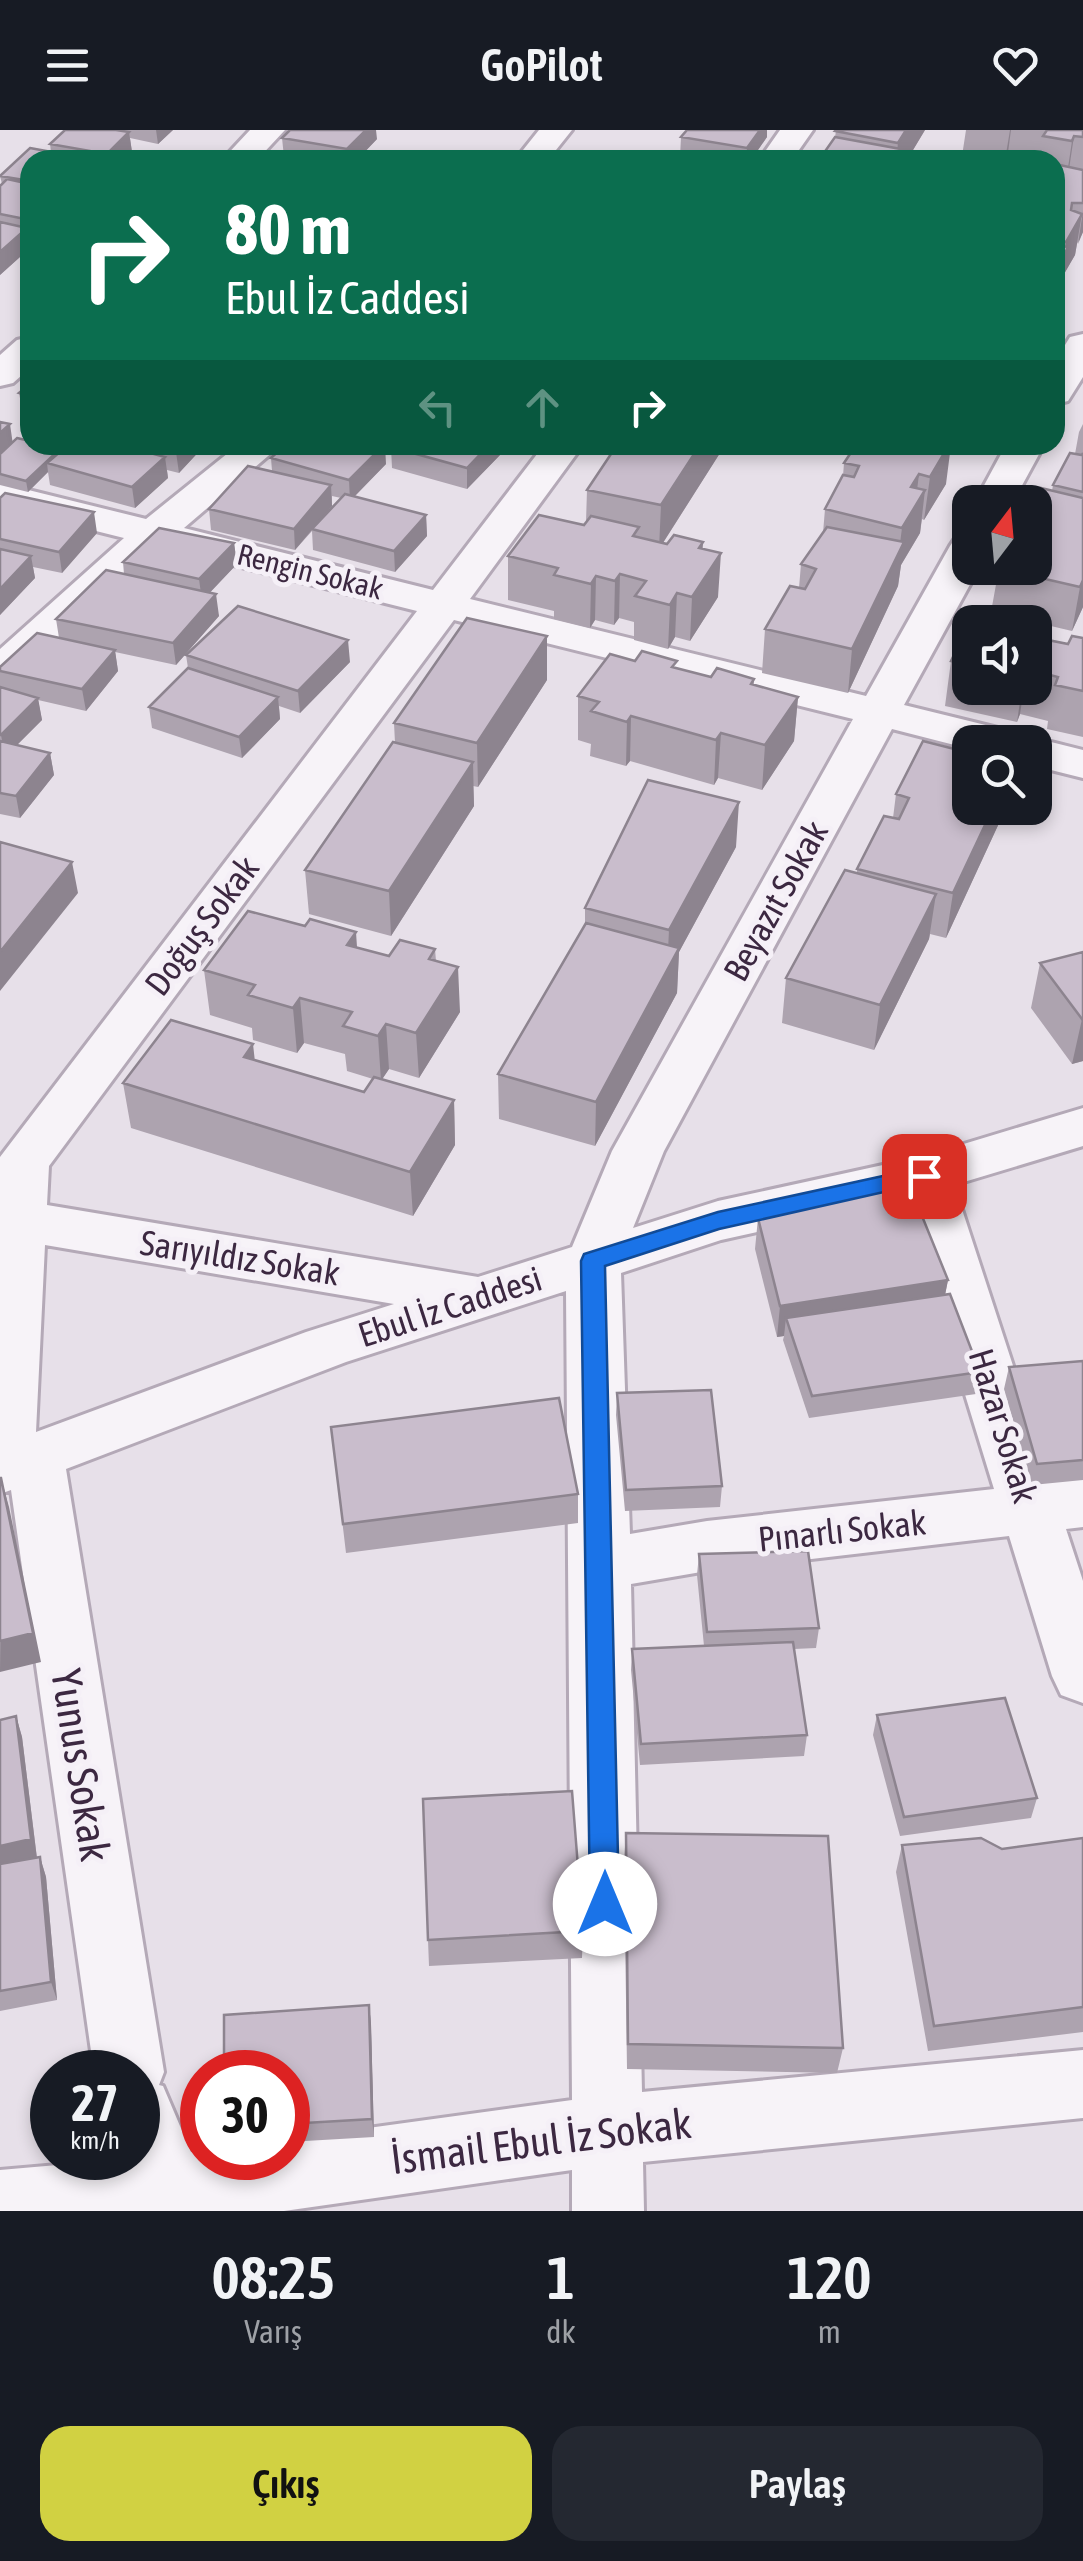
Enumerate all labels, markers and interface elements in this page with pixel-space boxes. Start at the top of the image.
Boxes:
icon: menu [40,38,95,93]
icon: heart [988,38,1043,93]
text: GoPilot [480,39,603,91]
text: 80 m [225,189,351,269]
icon: right [60,190,190,320]
text: Ebul İz Caddesi [225,272,470,324]
icon: left [410,380,465,435]
icon: ahead [515,380,570,435]
icon: right [620,380,675,435]
north arrow [952,485,1052,585]
map controls [952,485,1052,825]
street label: Rengin Sokak [234,537,386,606]
button: sound [952,605,1052,705]
button: search [952,725,1052,825]
street label: Beyazıt Sokak [715,814,835,987]
street label: Doğuş Sokak [136,848,266,1003]
pin [882,1134,967,1219]
icon: arrive [897,1149,952,1204]
street label: Sarıyıldız Sokak [138,1222,343,1292]
street label: Ebul İz Caddesi [353,1258,546,1354]
street label: Hazar Sokak [962,1344,1046,1508]
street label: Pınarlı Sokak [756,1501,928,1559]
street label: Yunus Sokak [42,1665,120,1865]
position arrow [553,1852,657,1956]
speed limit sign: 30 [180,2050,310,2180]
text: 27 [71,2074,118,2132]
street label: İsmail Ebul İz Sokak [388,2099,694,2183]
text: km/h [70,2126,120,2154]
text: 08:25 [211,2243,335,2312]
text: 1 [547,2243,575,2312]
text: 120 [787,2243,872,2312]
text: Varış [244,2313,302,2350]
text: dk [546,2313,576,2350]
text: m [818,2313,841,2350]
button: Çıkış [40,2426,532,2541]
button: Paylaş [552,2426,1043,2541]

